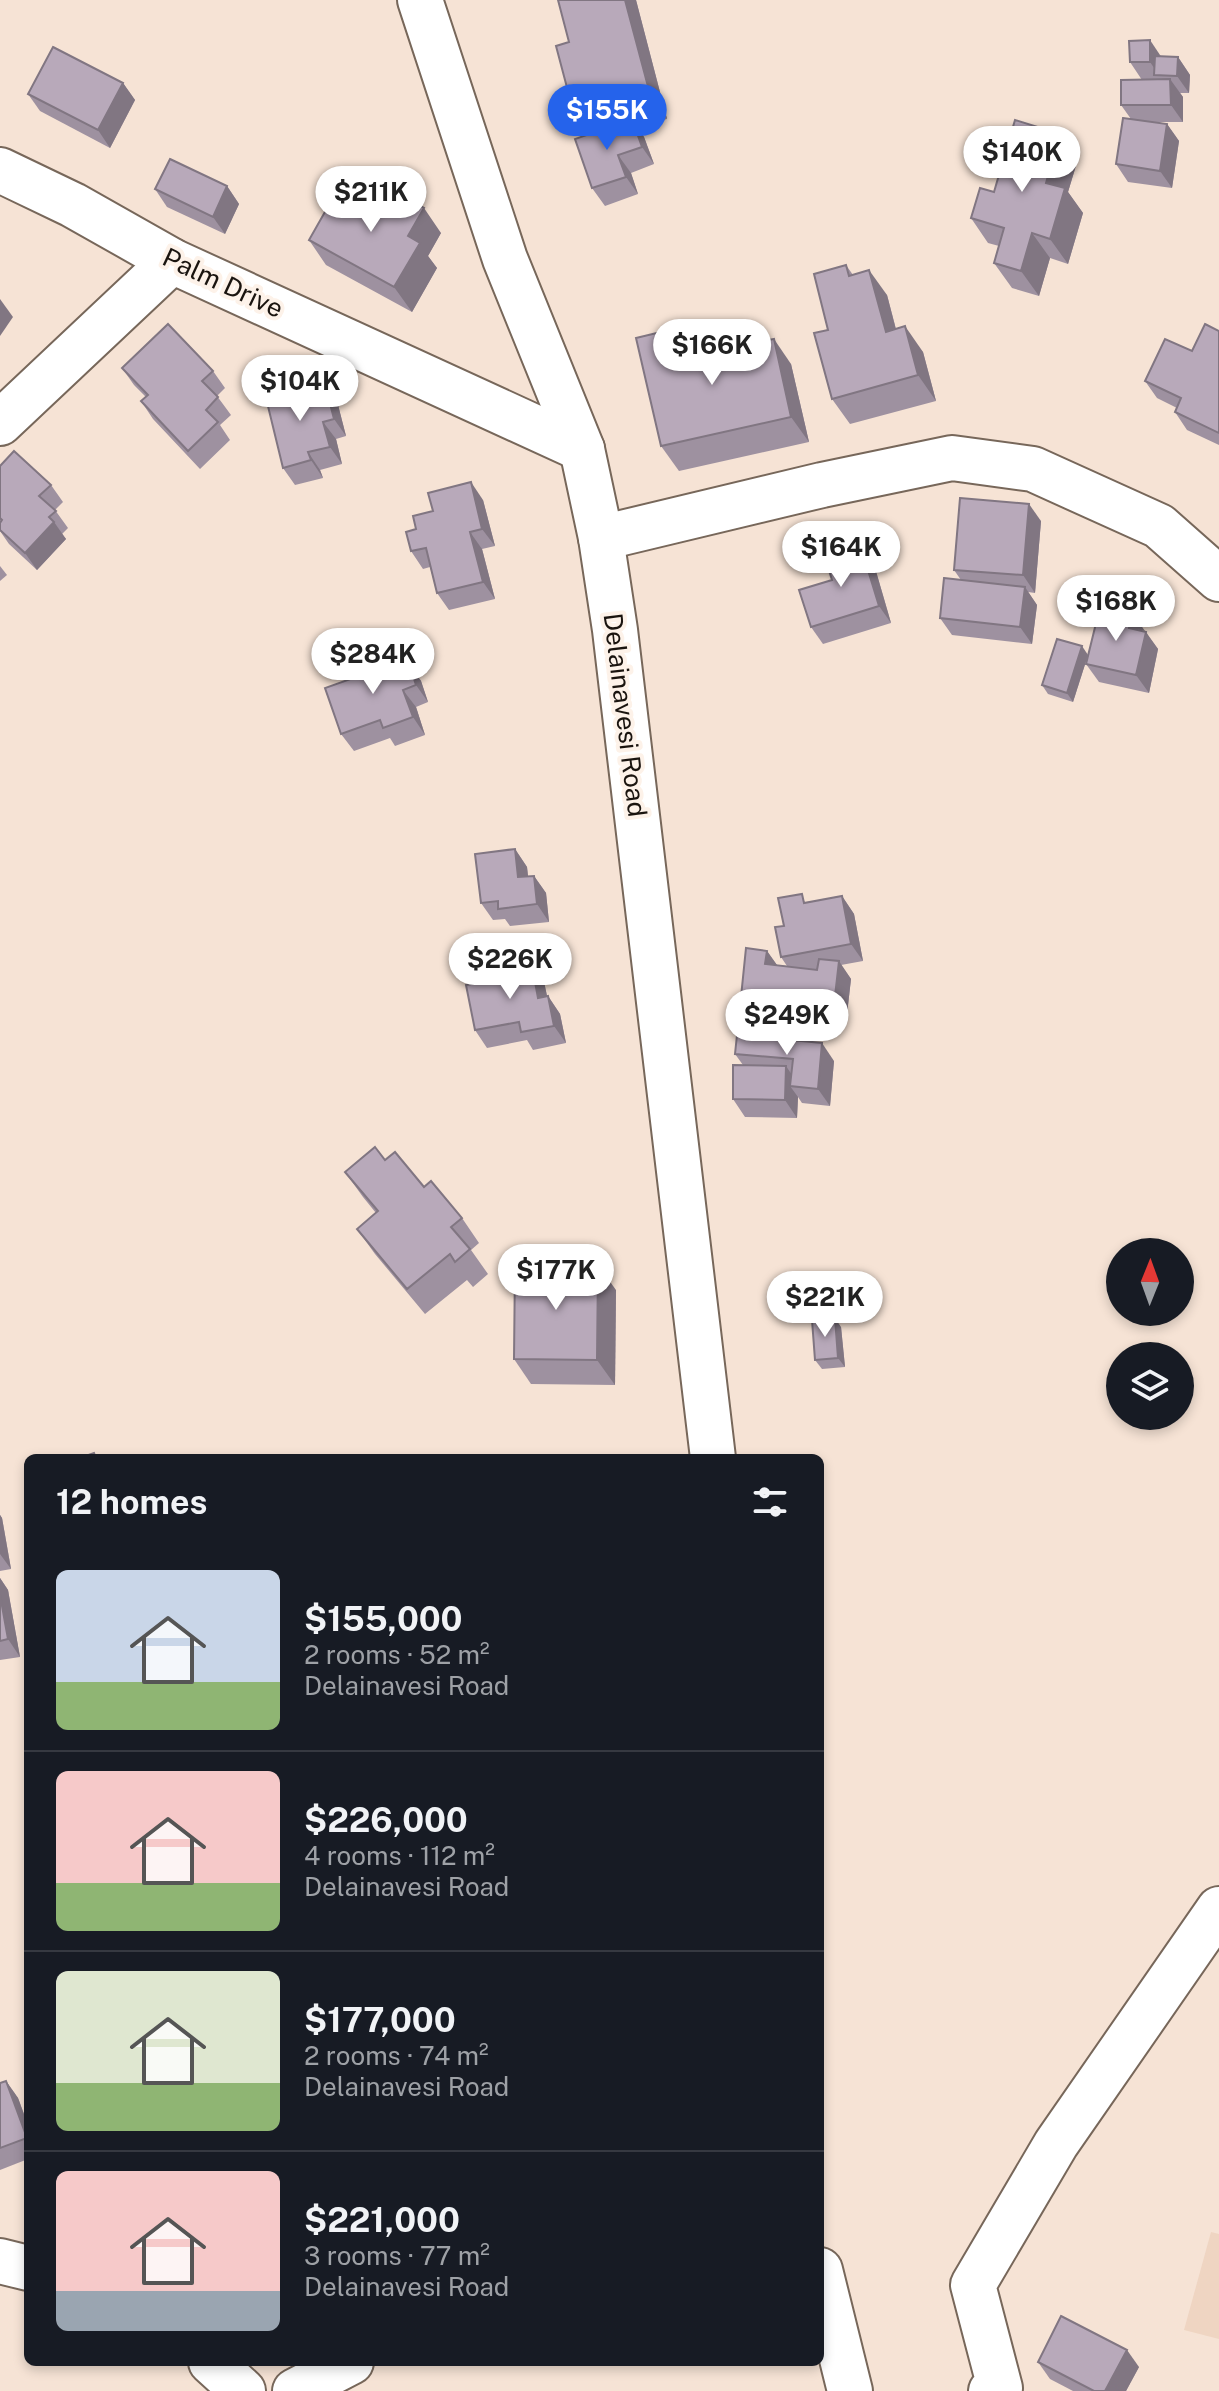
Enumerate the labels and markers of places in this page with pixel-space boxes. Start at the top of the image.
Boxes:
pin: $155K [551,84,663,152]
pin: $140K [966,126,1078,194]
pin: $211K [315,166,427,234]
pin: $166K [656,319,768,387]
pin: $104K [244,355,356,423]
pin: $164K [785,521,897,589]
pin: $168K [1060,575,1172,643]
pin: $284K [317,628,429,696]
pin: $226K [454,933,566,1001]
pin: $249K [731,989,843,1057]
pin: $177K [500,1244,612,1312]
pin: $221K [769,1271,881,1339]

